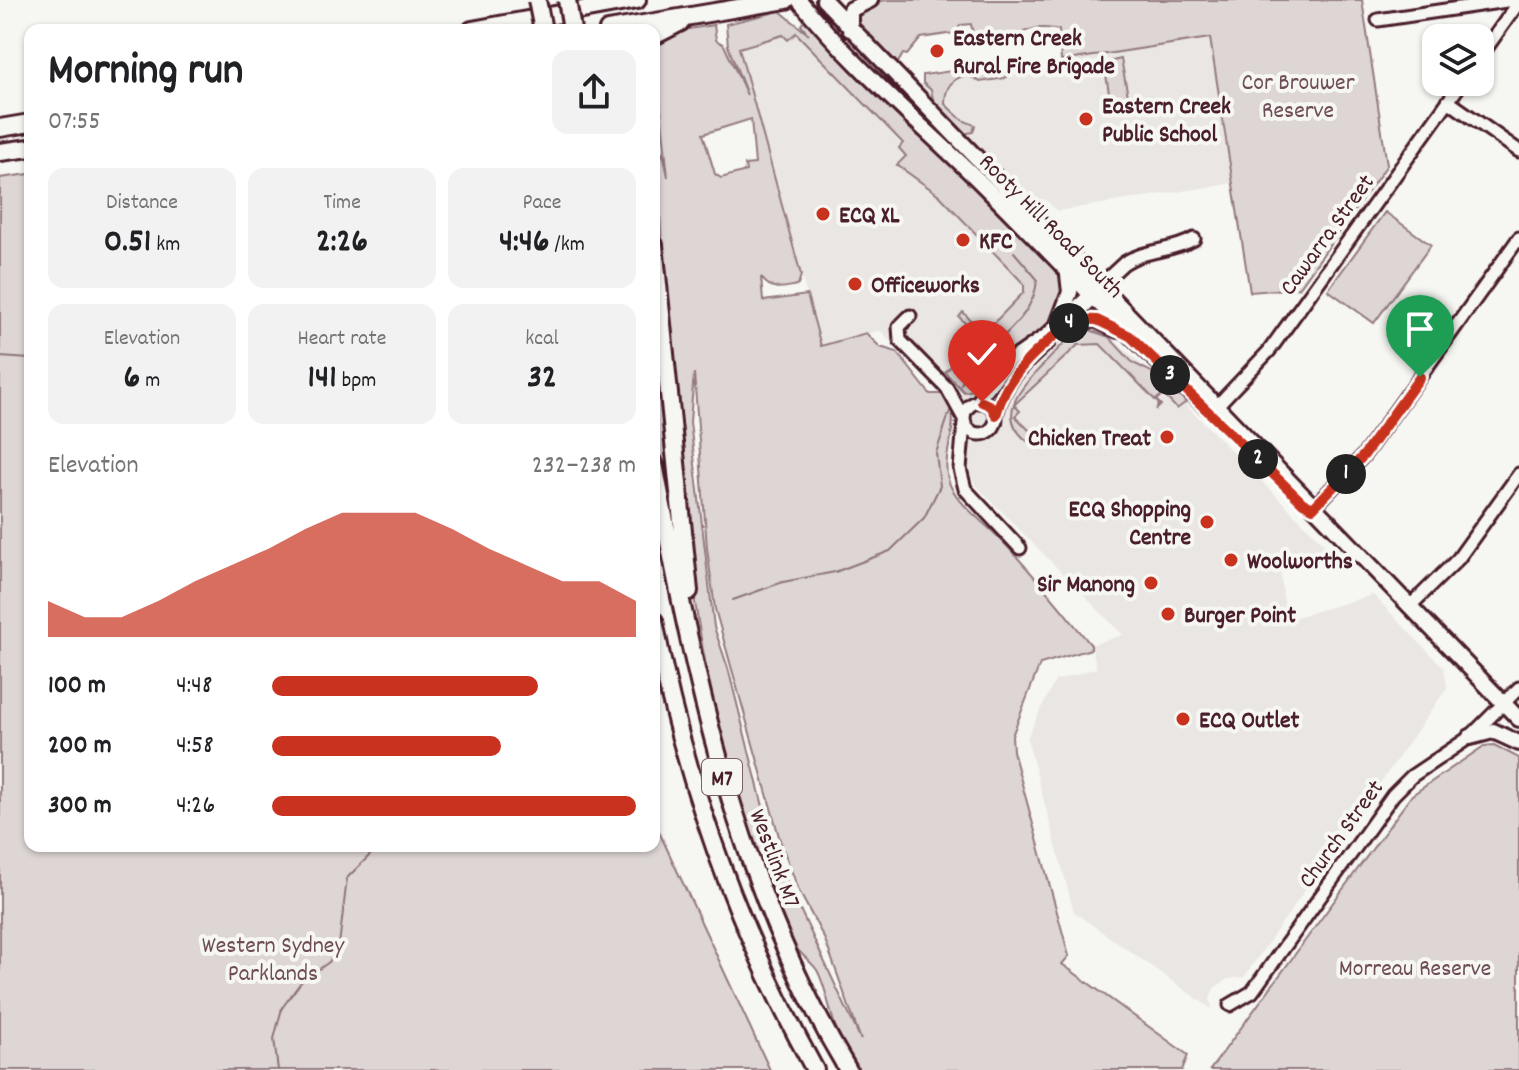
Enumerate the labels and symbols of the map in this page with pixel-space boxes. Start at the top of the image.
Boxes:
place label: Eastern Creek Rural Fire Brigade [953,23,1115,85]
marker: Eastern Creek Rural Fire Brigade [928,42,946,60]
park label: Cor Brouwer Reserve [1241,67,1355,129]
place label: Eastern Creek Public School [1102,91,1231,153]
marker: Eastern Creek Public School [1077,110,1095,128]
street label: Rooty Hill Road South [970,147,1130,307]
street label: Cawarra Street [1273,168,1384,303]
place label: ECQ XL [839,200,900,234]
marker: ECQ XL [814,205,832,223]
place label: KFC [979,226,1013,260]
marker: KFC [954,231,972,249]
place label: Officeworks [871,270,980,304]
marker: Officeworks [846,275,864,293]
pin [1386,295,1454,377]
pin: 4 [1049,303,1089,343]
pin [948,320,1016,402]
pin: 3 [1150,355,1190,395]
place label: Chicken Treat [1028,423,1151,457]
marker: Chicken Treat [1158,428,1176,446]
pin: 2 [1238,439,1278,479]
pin: 1 [1326,454,1366,494]
place label: ECQ Shopping Centre [1068,494,1191,556]
marker: ECQ Shopping Centre [1198,513,1216,531]
place label: Woolworths [1247,546,1353,580]
marker: Woolworths [1222,551,1240,569]
place label: Sir Manong [1037,569,1135,603]
marker: Sir Manong [1142,574,1160,592]
place label: Burger Point [1184,600,1296,634]
marker: Burger Point [1159,605,1177,623]
place label: ECQ Outlet [1199,705,1299,739]
marker: ECQ Outlet [1174,710,1192,728]
road number: M7 [702,759,742,795]
street label: Church Street [1291,773,1393,896]
street label: Westlink M7 [739,805,808,913]
park label: Western Sydney Parklands [202,930,345,992]
park label: Morreau Reserve [1339,953,1491,987]

